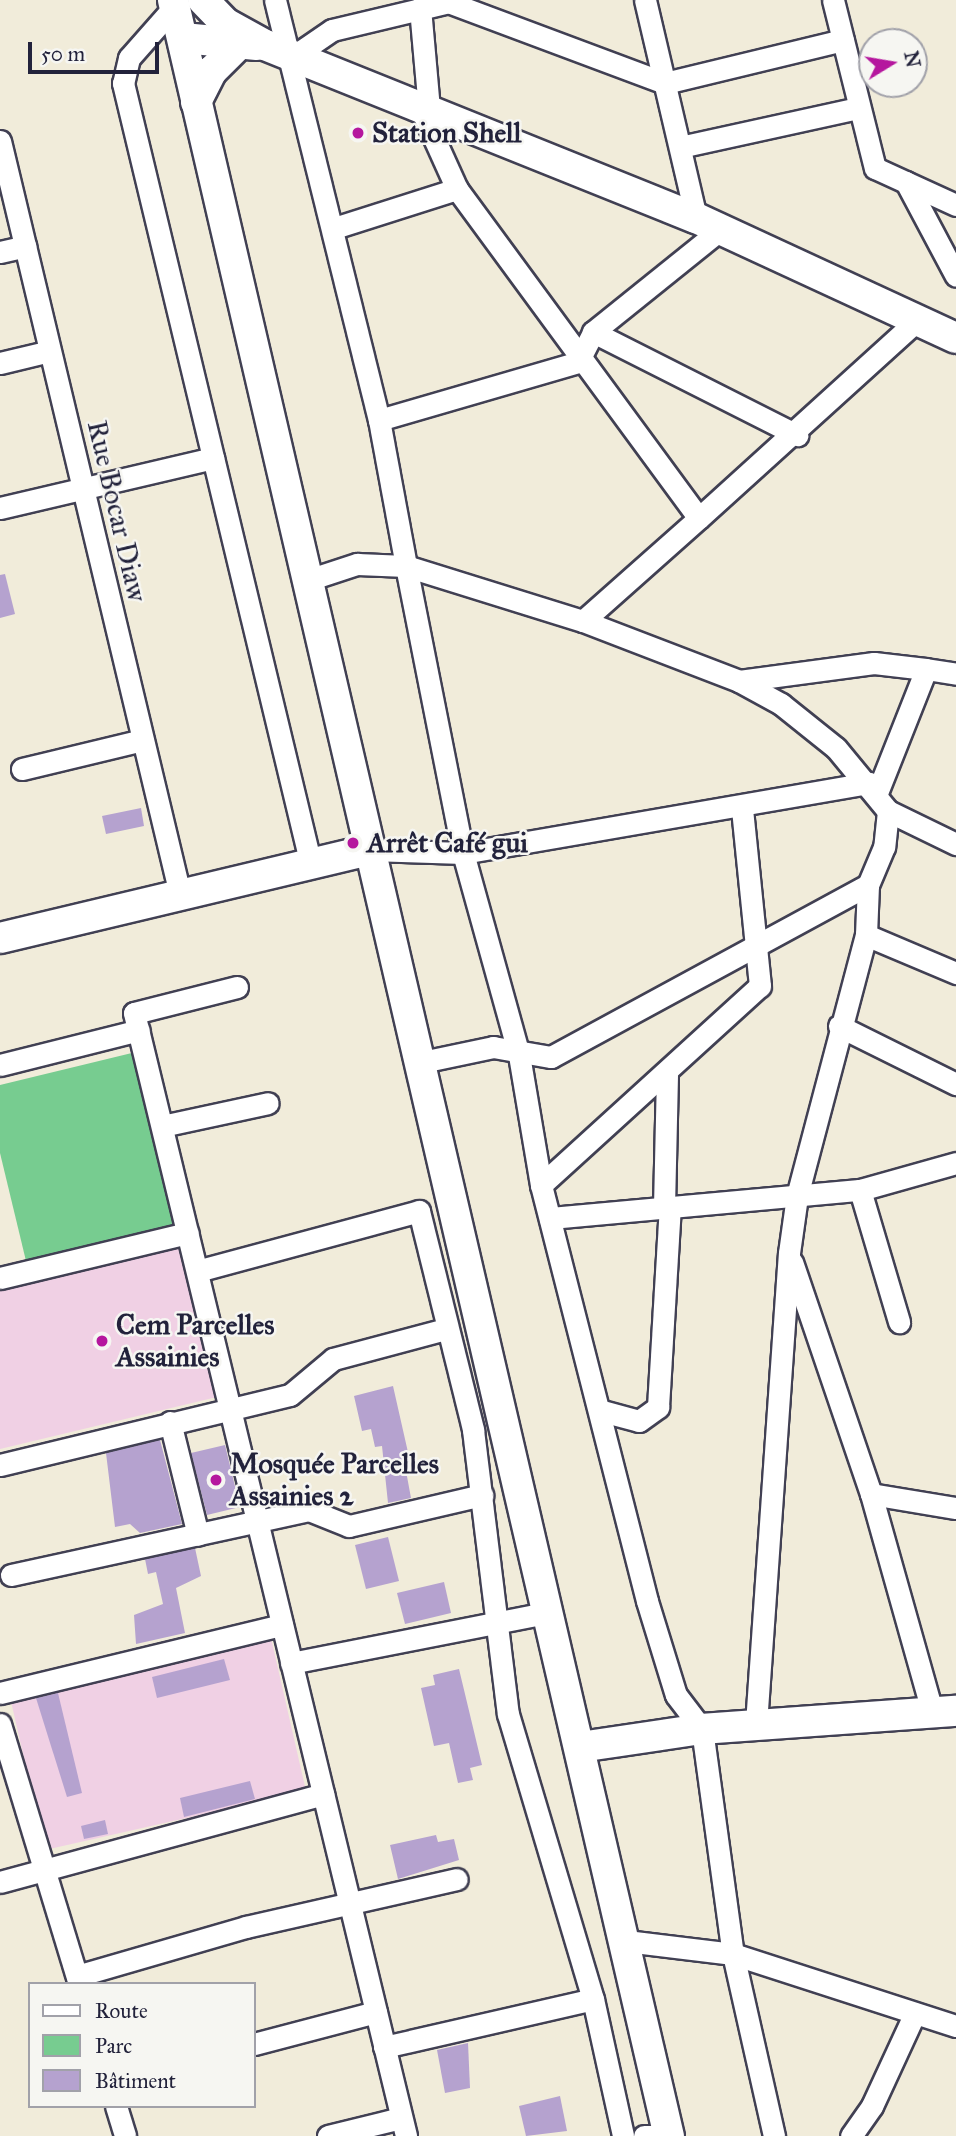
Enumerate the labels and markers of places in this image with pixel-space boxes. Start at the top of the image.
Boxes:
place label: Station Shell [372,116,521,150]
marker: Station Shell [350,125,366,141]
place label: Arrêt Café gui [367,826,528,860]
marker: Arrêt Café gui [345,835,361,851]
place label: Cem Parcelles Assainies [116,1308,274,1374]
marker: Cem Parcelles Assainies [94,1333,110,1349]
place label: Mosquée Parcelles Assainies 2 [230,1447,439,1513]
marker: Mosquée Parcelles Assainies 2 [208,1472,224,1488]

